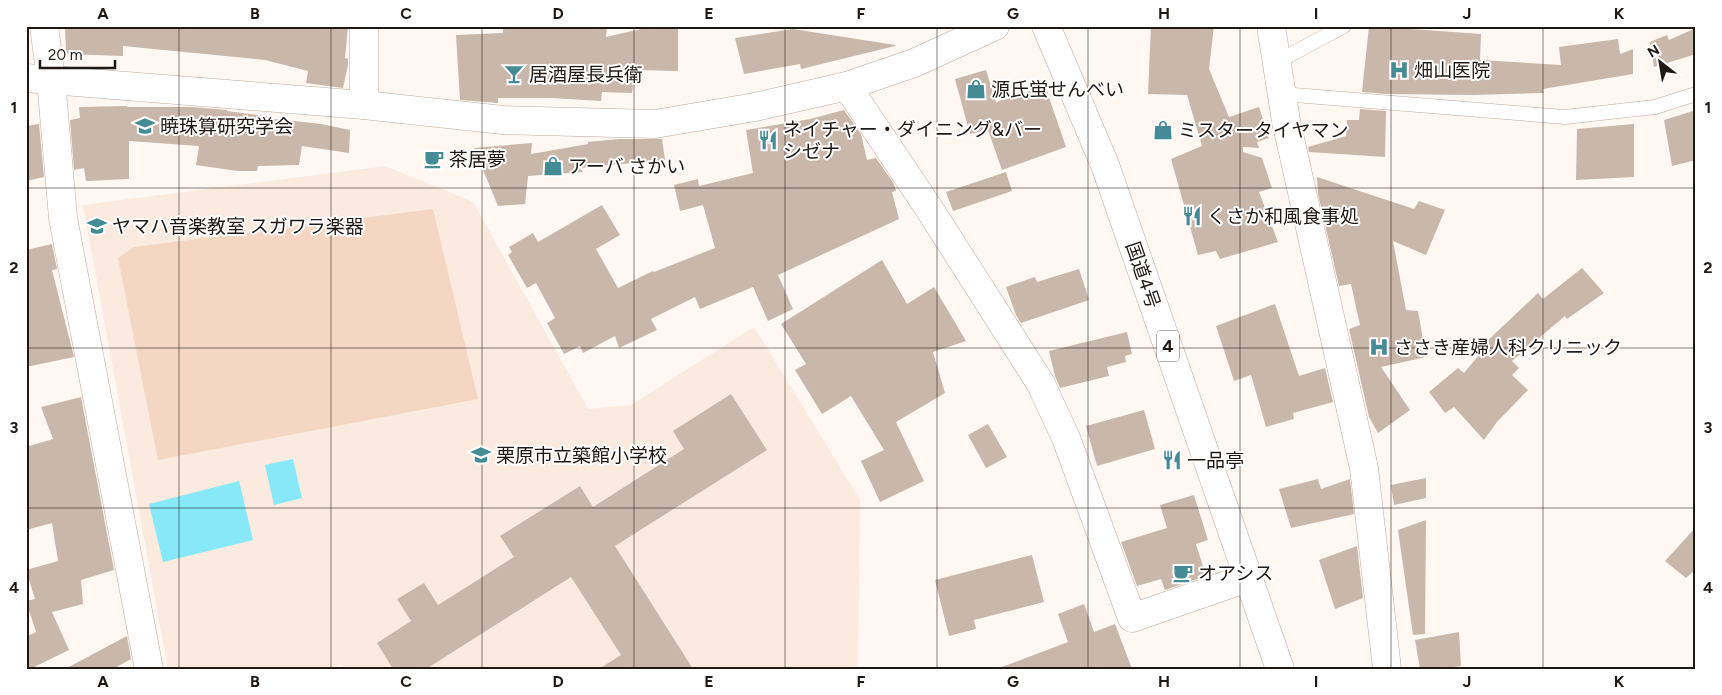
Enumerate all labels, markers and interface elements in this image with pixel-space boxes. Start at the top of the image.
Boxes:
text: A [97,4,109,23]
text: B [250,4,260,23]
text: C [400,4,412,23]
text: D [552,4,564,23]
text: E [704,4,714,23]
text: F [857,4,866,23]
text: G [1007,4,1019,23]
text: H [1158,4,1170,23]
text: I [1314,4,1318,23]
text: J [1463,4,1471,23]
text: K [1614,4,1625,23]
scale bar [40,38,115,70]
north arrow [1634,38,1684,88]
text: N [1645,41,1663,61]
text: 20 m [48,46,82,64]
hospital icon: 畑山医院 [1388,59,1410,81]
place label: 畑山医院 [1414,59,1490,82]
bar icon: 居酒屋長兵衛 [503,63,525,85]
place label: 居酒屋長兵衛 [529,63,643,86]
shop icon: 源氏蛍せんべい [965,78,987,100]
place label: 源氏蛍せんべい [991,78,1124,101]
text: 1 [11,98,17,117]
text: 1 [1705,98,1711,117]
school or university icon: 暁珠算研究学会 [134,115,156,137]
place label: 暁珠算研究学会 [160,115,293,138]
place label: ネイチャー・ダイニング&バー シゼナ [783,118,1042,163]
shop icon: ミスタータイヤマン [1152,119,1174,141]
place label: ミスタータイヤマン [1178,119,1348,142]
restaurant icon: ネイチャー・ダイニング&バー シゼナ [757,129,779,151]
cafe icon: 茶居夢 [423,148,445,170]
place label: 茶居夢 [449,148,506,171]
shop icon: アーバ さかい [542,155,564,177]
place label: アーバ さかい [568,155,685,178]
restaurant icon: くさか和風食事処 [1181,205,1203,227]
place label: くさか和風食事処 [1207,205,1359,228]
school or university icon: ヤマハ音楽教室 スガワラ楽器 [86,215,108,237]
place label: ヤマハ音楽教室 スガワラ楽器 [112,215,364,238]
street label: 国道4号 [1121,239,1165,311]
text: 2 [9,258,19,277]
text: 2 [1703,258,1713,277]
road number: 4 [1157,331,1179,362]
hospital icon: ささき産婦人科クリニック [1368,336,1390,358]
place label: ささき産婦人科クリニック [1394,336,1622,359]
text: 3 [10,418,19,437]
text: 3 [1704,418,1713,437]
school or university icon: 栗原市立築館小学校 [470,444,492,466]
place label: 栗原市立築館小学校 [496,444,667,467]
restaurant icon: 一品亭 [1161,449,1183,471]
place label: 一品亭 [1187,449,1244,472]
cafe icon: オアシス [1172,562,1194,584]
place label: オアシス [1198,562,1273,585]
text: 4 [9,578,19,597]
text: 4 [1703,578,1713,597]
text: A [97,672,109,691]
text: B [250,672,260,691]
text: C [400,672,412,691]
text: D [552,672,564,691]
text: E [704,672,714,691]
text: F [857,672,866,691]
text: G [1007,672,1019,691]
text: H [1158,672,1170,691]
text: I [1314,672,1318,691]
text: J [1463,672,1471,691]
text: K [1614,672,1625,691]

